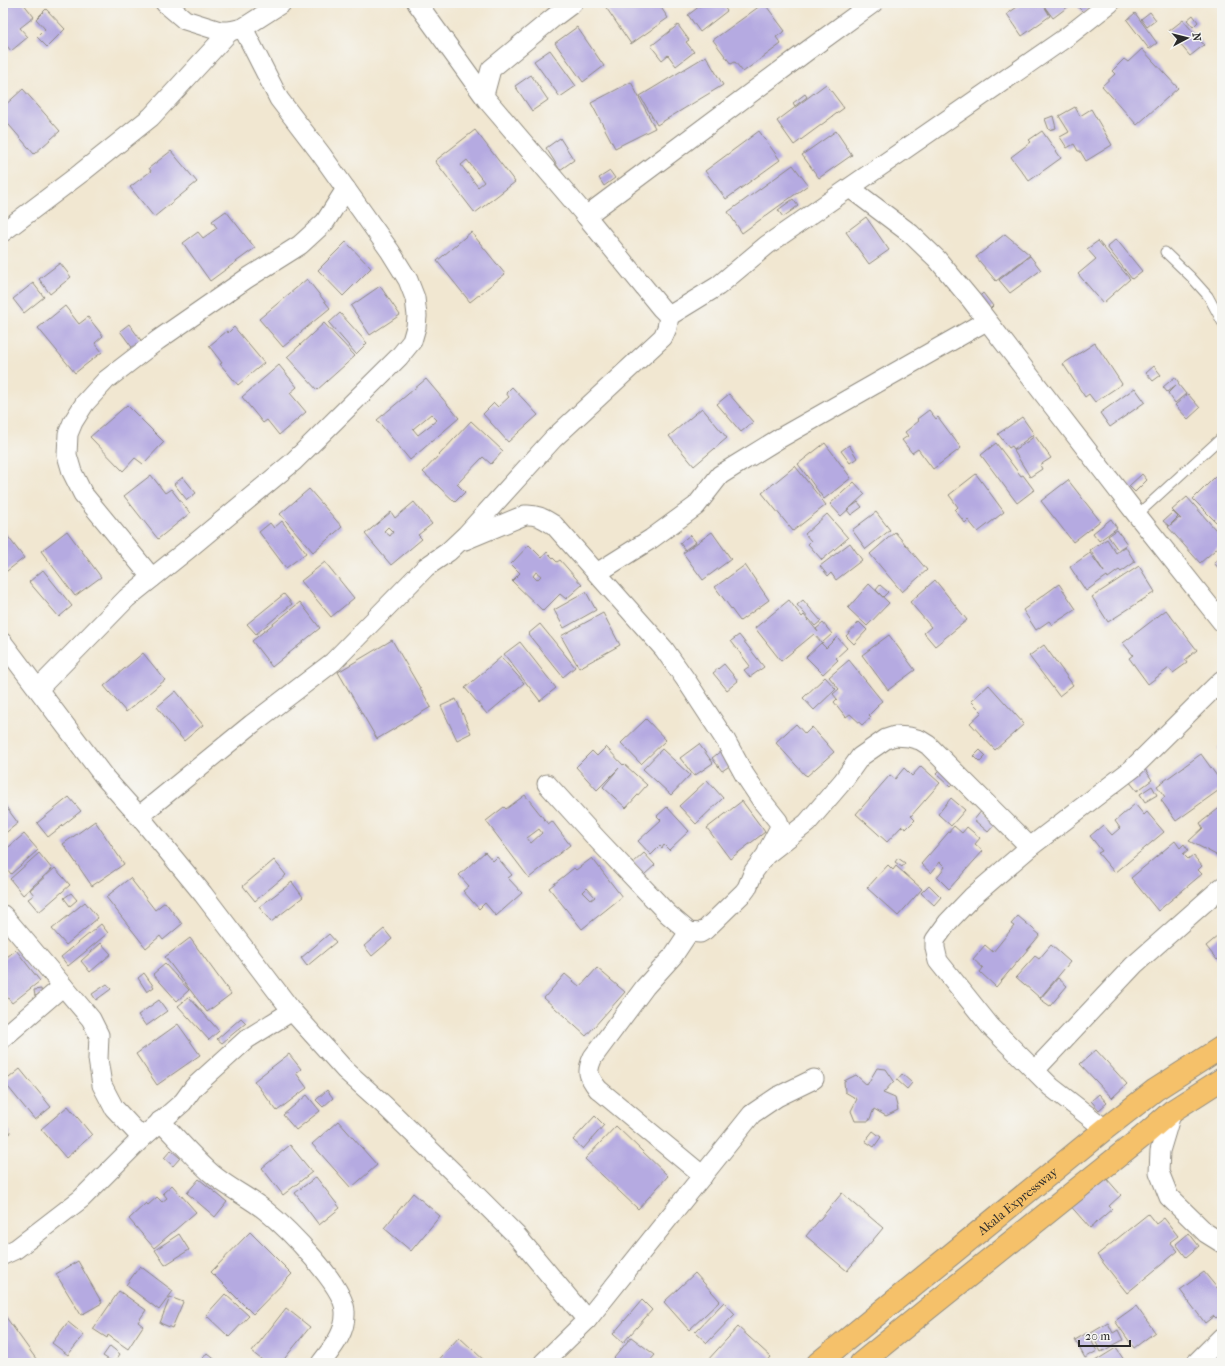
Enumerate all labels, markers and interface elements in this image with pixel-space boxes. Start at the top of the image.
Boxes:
north arrow [1167,18,1207,58]
text: N [1189,32,1203,42]
street label: Akala Expressway [973,1163,1061,1238]
scale bar [1079,1322,1130,1348]
text: 20 m [1085,1329,1110,1343]

